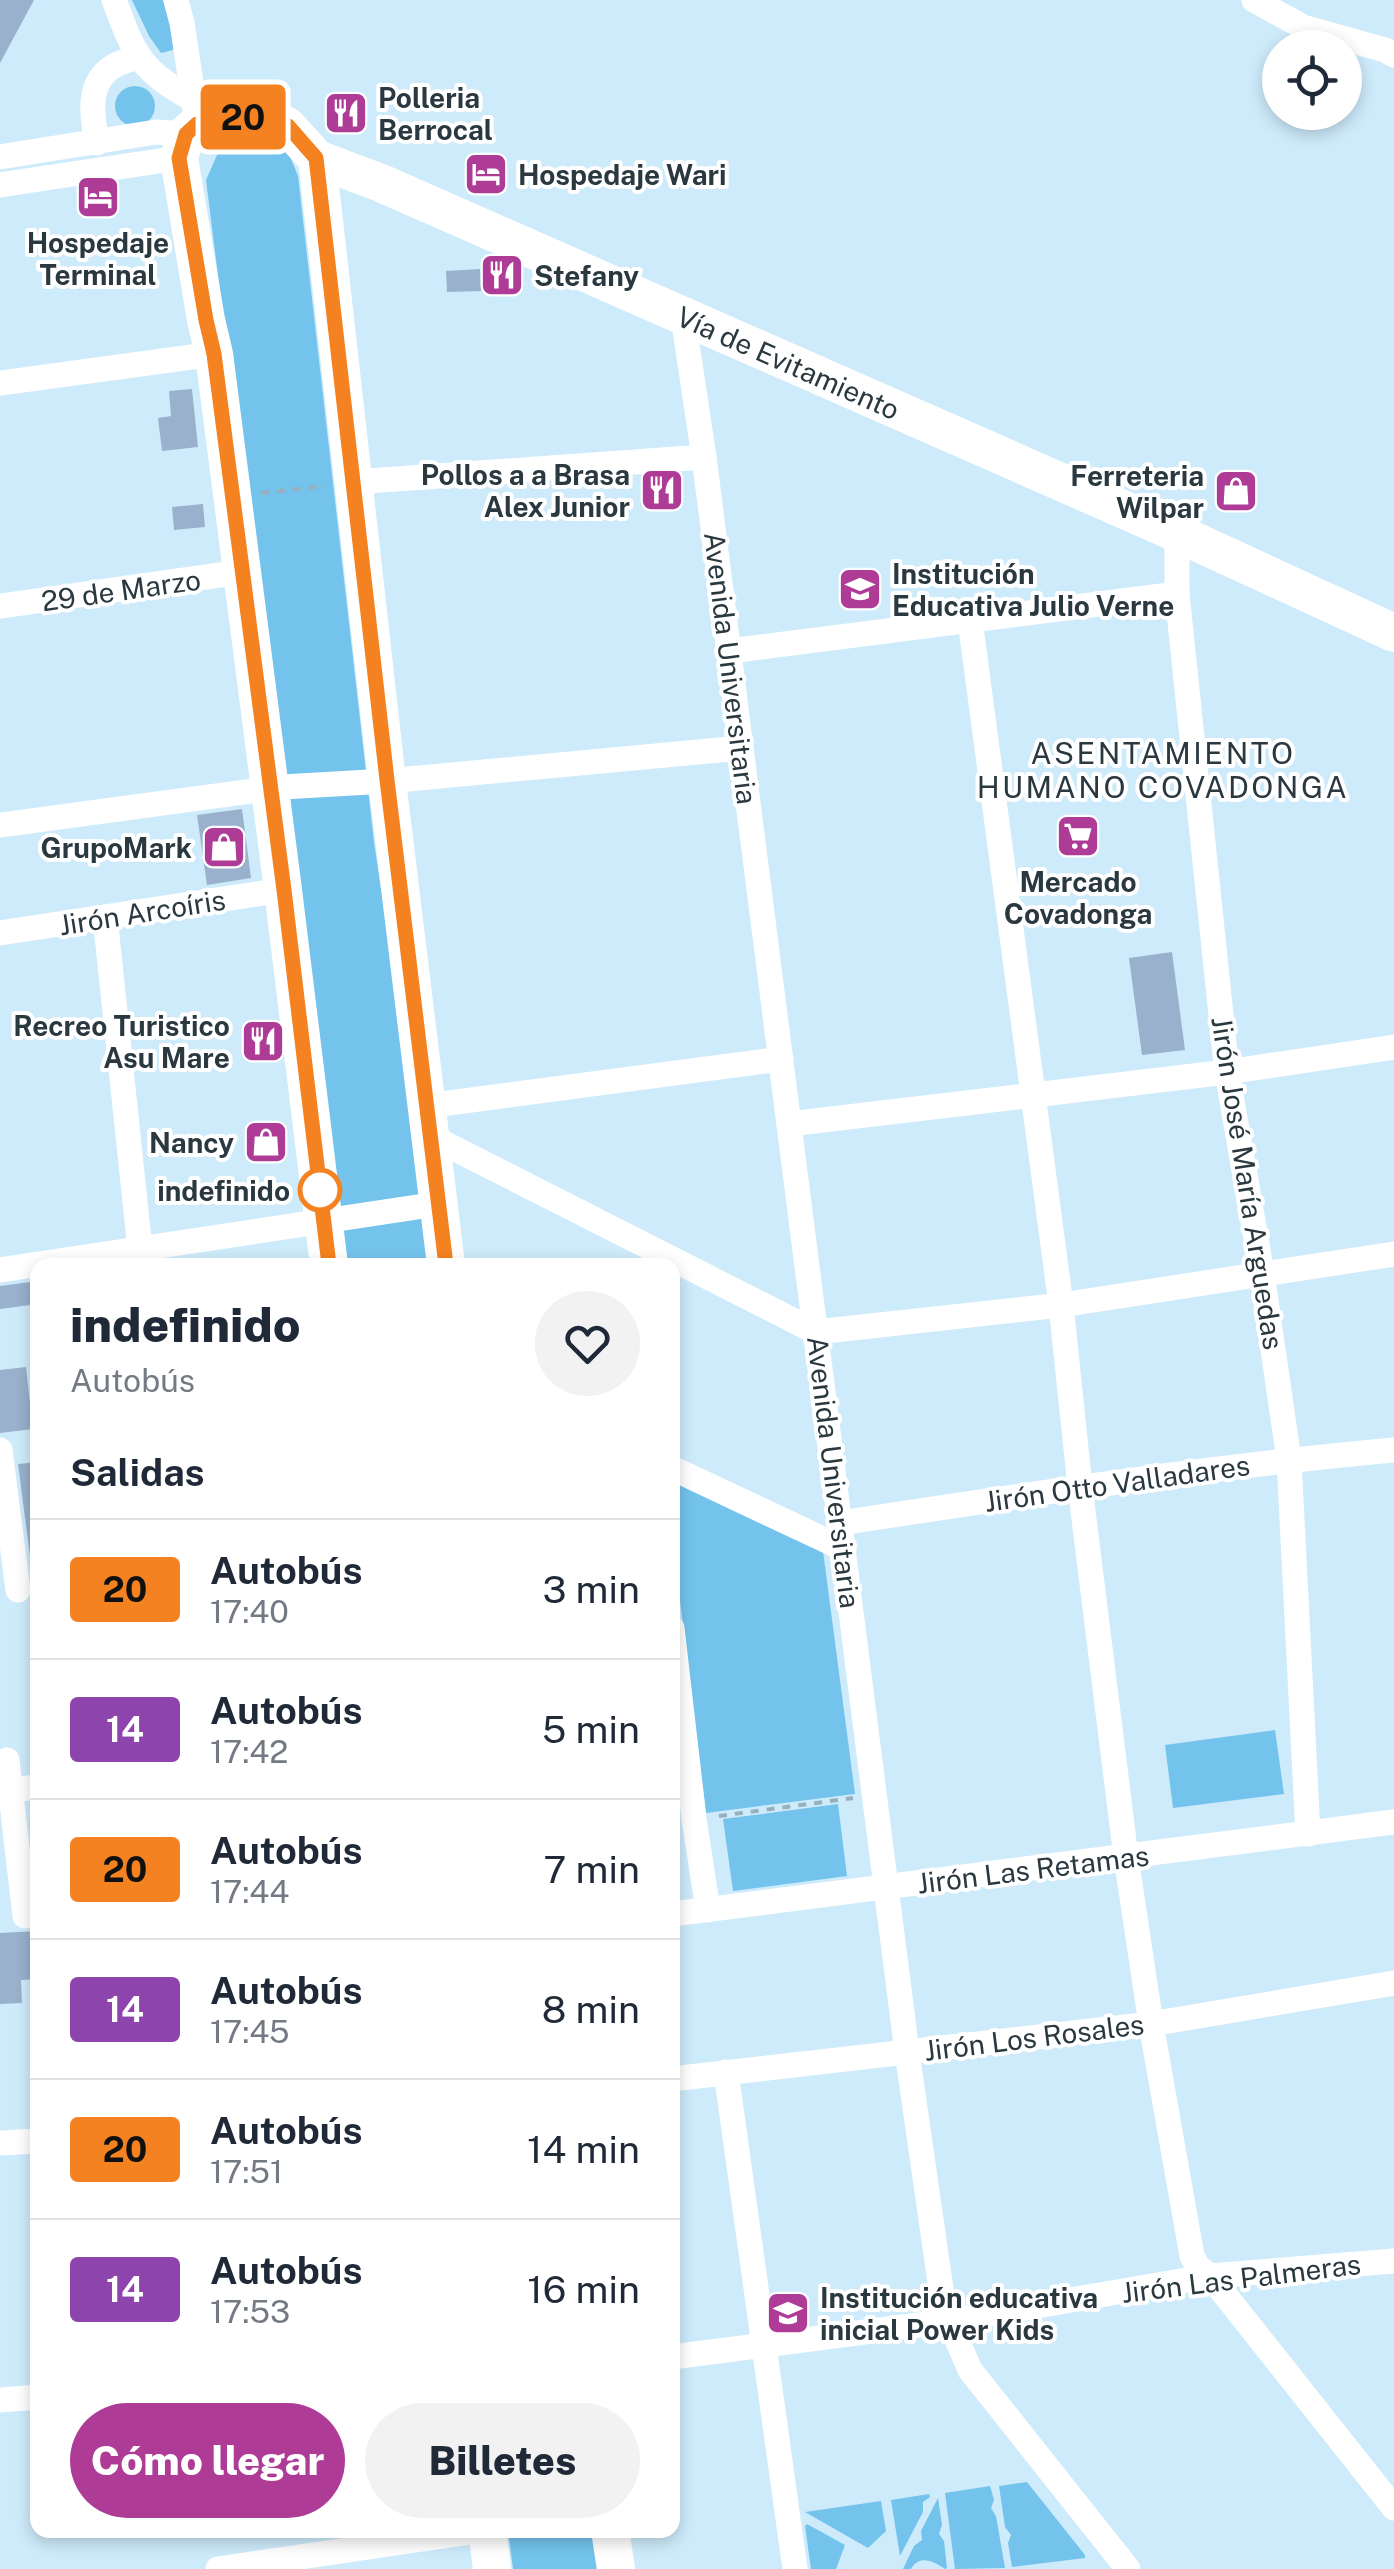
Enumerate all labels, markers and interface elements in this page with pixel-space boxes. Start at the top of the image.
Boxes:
map controls [1262,30,1362,130]
button: locate [1262,30,1362,130]
place label: Polleria Berrocal [378,81,493,146]
line badge: 20 [198,84,288,150]
restaurant icon: Polleria Berrocal [323,90,369,136]
text: 20 [221,97,265,138]
hotel icon: Hospedaje Wari [463,151,509,197]
place label: Hospedaje Wari [518,158,727,191]
hotel icon: Hospedaje Terminal [75,174,121,220]
place label: Hospedaje Terminal [27,226,169,291]
restaurant icon: Stefany [479,252,525,298]
place label: Stefany [534,259,639,292]
street label: Vía de Evitamiento [672,299,905,426]
place label: Pollos a a Brasa Alex Junior [421,458,630,523]
place label: Ferreteria Wilpar [1070,459,1204,524]
restaurant icon: Pollos a a Brasa Alex Junior [639,467,685,513]
shop icon: Ferreteria Wilpar [1213,468,1259,514]
street label: Avenida Universitaria [698,530,764,806]
place label: Institución Educativa Julio Verne [892,557,1174,622]
street label: 29 de Marzo [39,563,203,617]
school or university icon: Institución Educativa Julio Verne [837,566,883,612]
district label: ASENTAMIENTO HUMANO COVADONGA [977,735,1349,805]
supermarket icon: Mercado Covadonga [1055,813,1101,859]
shop icon: GrupoMark [201,824,247,870]
place label: GrupoMark [40,831,192,864]
place label: Mercado Covadonga [1004,865,1152,930]
street label: Jirón Arcoíris [56,883,228,941]
place label: Recreo Turistico Asu Mare [13,1009,230,1074]
street label: Jirón José María Arguedas [1205,1014,1291,1352]
restaurant icon: Recreo Turistico Asu Mare [240,1018,286,1064]
shop icon: Nancy [243,1119,289,1165]
place label: Nancy [149,1126,234,1159]
marker: indefinido [299,1169,341,1211]
place label: indefinido [157,1174,290,1207]
button: heart [535,1291,640,1396]
text: indefinido [70,1296,301,1353]
street label: Avenida Universitaria [801,1334,867,1610]
text: Autobús [70,1362,195,1399]
street label: Jirón Otto Valladares [982,1448,1252,1518]
text: Salidas [70,1450,205,1495]
text: Autobús [210,1548,362,1593]
text: 3 min [542,1567,640,1612]
text: 20 [103,1569,147,1610]
text: 17:40 [210,1593,289,1630]
text: Autobús [210,1688,362,1733]
text: 5 min [542,1707,640,1752]
text: 14 [106,1709,144,1750]
text: 17:42 [210,1733,288,1770]
text: Autobús [210,1828,362,1873]
street label: Jirón Las Retamas [915,1838,1151,1900]
text: 7 min [543,1847,640,1892]
text: 20 [103,1849,147,1890]
text: 17:44 [210,1873,289,1910]
text: Autobús [210,1968,362,2013]
text: 8 min [542,1987,640,2032]
text: 14 [106,1989,144,2030]
street label: Jirón Los Rosales [922,2007,1146,2067]
text: 17:45 [210,2013,290,2050]
text: Autobús [210,2108,362,2153]
text: 14 min [527,2127,640,2172]
text: 20 [103,2129,147,2170]
text: 17:51 [210,2153,283,2190]
street label: Jirón Las Palmeras [1119,2247,1363,2309]
text: Autobús [210,2248,362,2293]
text: 16 min [527,2267,640,2312]
text: 14 [106,2269,144,2310]
place label: Institución educativa inicial Power Kids [820,2281,1098,2346]
school or university icon: Institución educativa inicial Power Kids [765,2290,811,2336]
text: 17:53 [210,2293,290,2330]
button: Cómo llegar [70,2403,345,2518]
button: Billetes [365,2403,640,2518]

